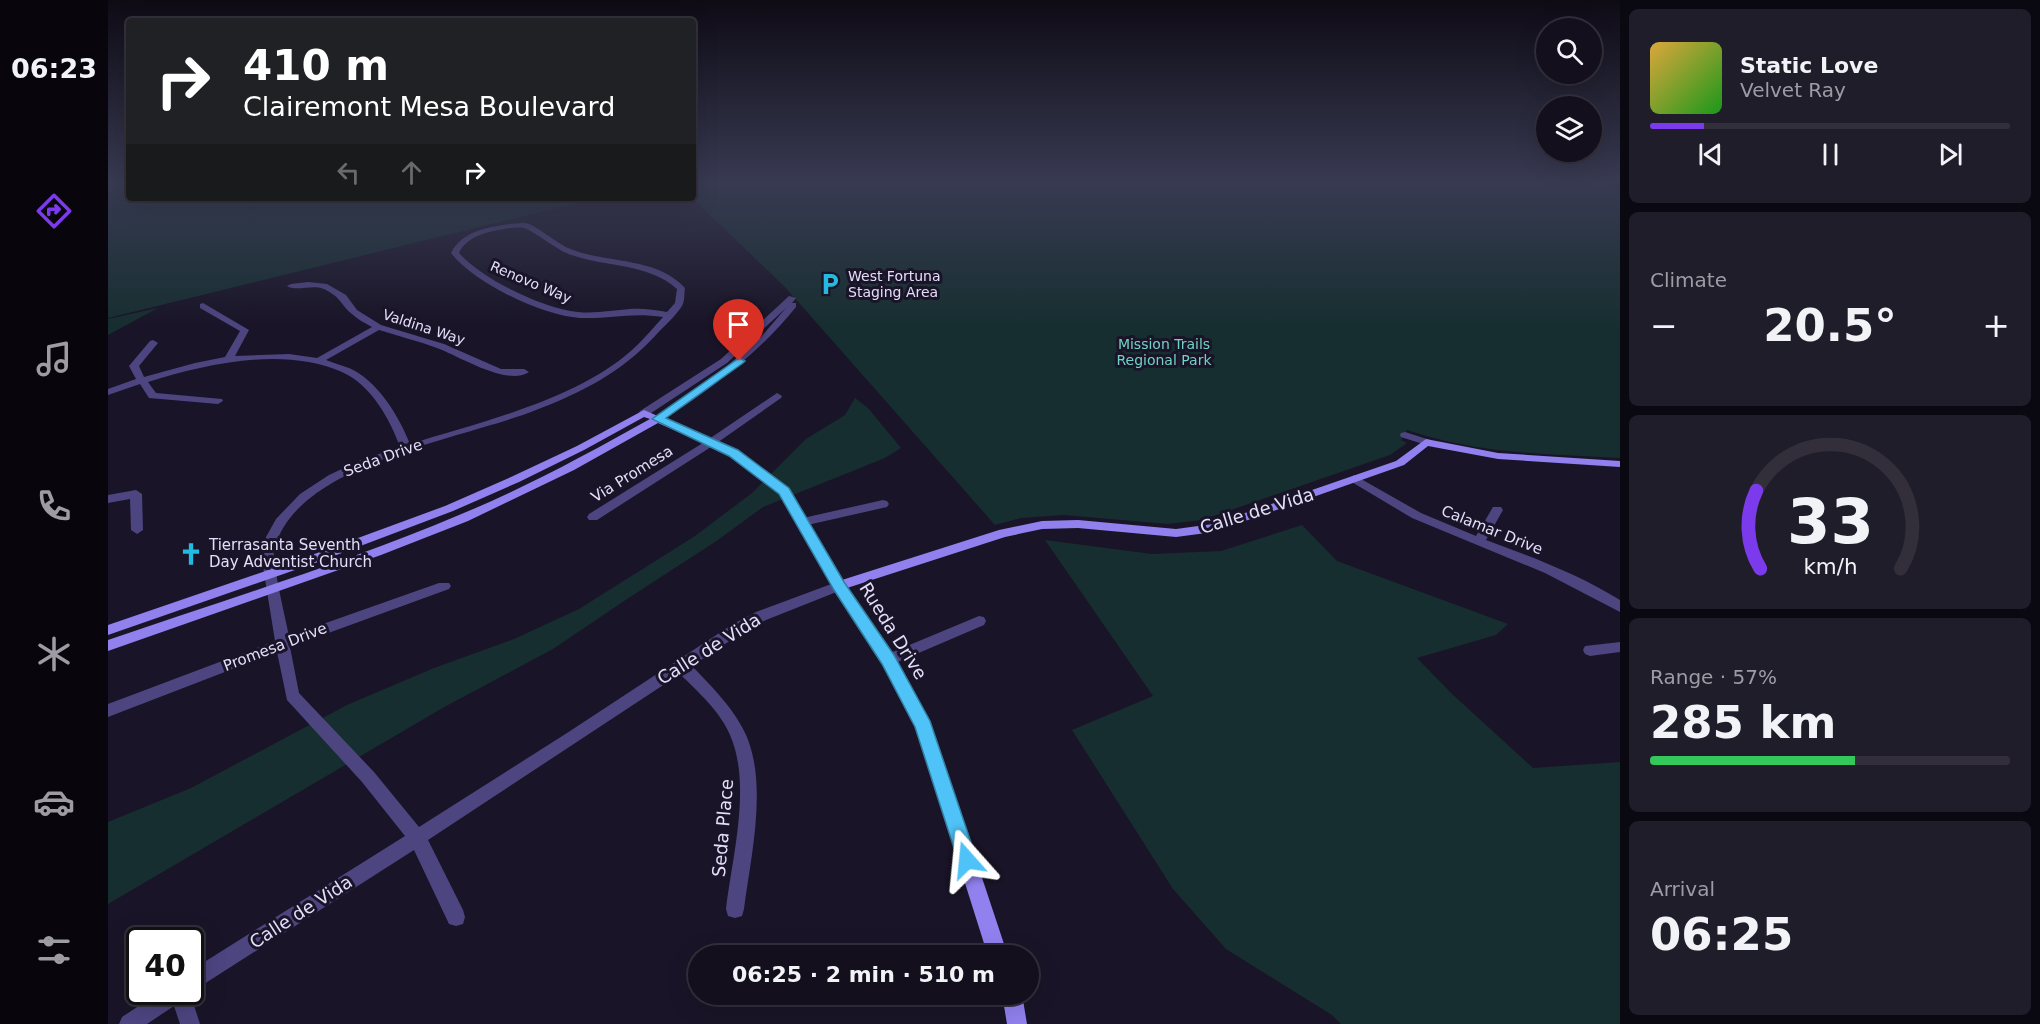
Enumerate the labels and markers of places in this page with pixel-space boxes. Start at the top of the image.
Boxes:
place label: West Fortuna Staging Area [848,268,941,300]
parking icon: West Fortuna Staging Area [817,271,843,297]
pin [713,299,764,361]
place label: Tierrasanta Seventh Day Adventist Church [208,536,372,571]
church icon: Tierrasanta Seventh Day Adventist Church [178,541,204,567]

